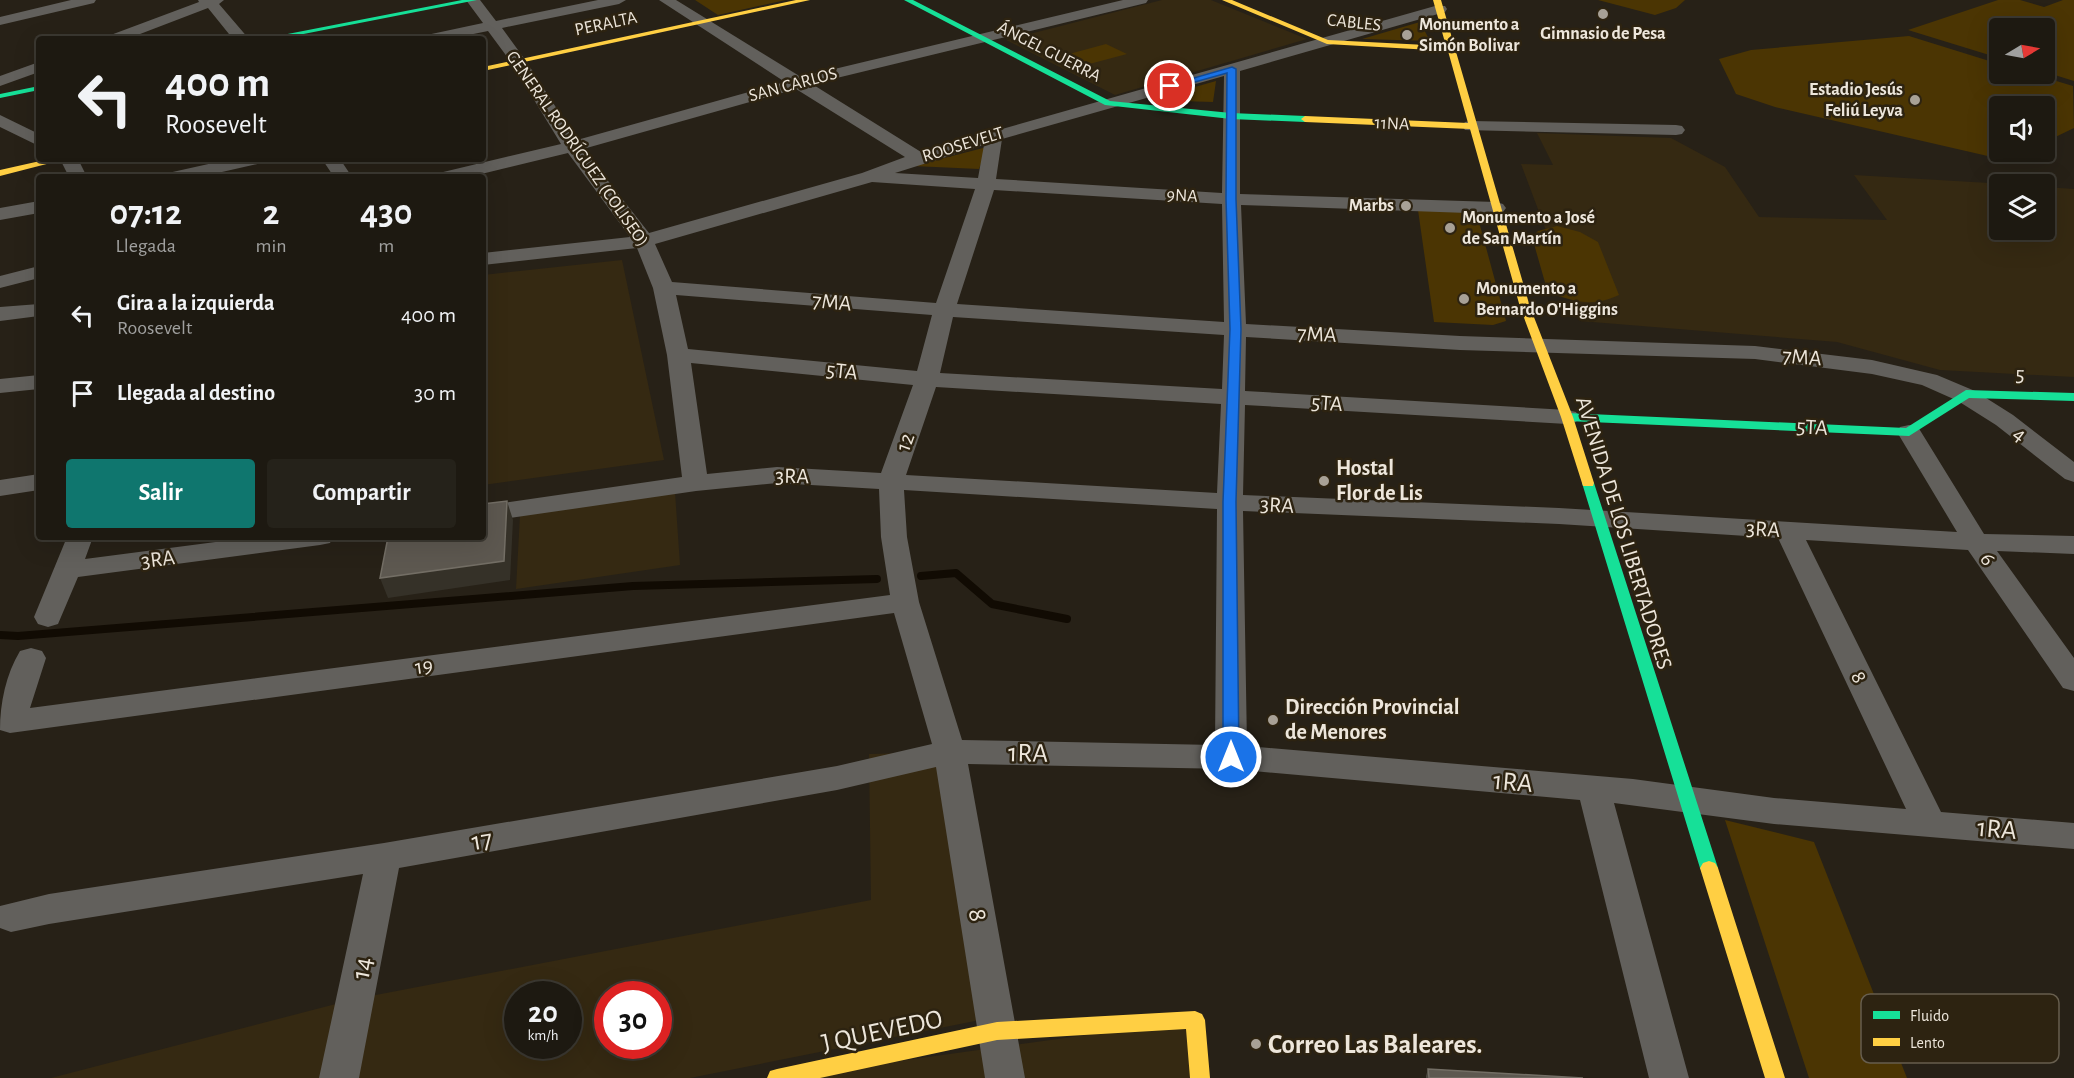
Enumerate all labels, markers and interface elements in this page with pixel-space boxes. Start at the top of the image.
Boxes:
marker: Gimnasio de Pesa [1596,7,1610,21]
street label: PERALTA [573,8,639,39]
street label: CABLES [1326,11,1382,35]
street label: ÁNGEL GUERRA [994,16,1106,86]
place label: Monumento a Simón Bolivar [1419,16,1520,55]
north arrow [1989,18,2055,84]
map controls [1989,18,2055,240]
place label: Gimnasio de Pesa [1540,25,1666,43]
marker: Monumento a Simón Bolivar [1400,28,1414,42]
street label: GENERAL RODRÍGUEZ (COLISEO) [503,46,654,250]
icon: left [66,60,144,138]
pin [1144,60,1195,111]
text: 400 m [165,62,270,104]
street label: SAN CARLOS [747,65,839,105]
icon: arrive [1153,69,1186,102]
place label: Estadio Jesús Feliú Leyva [1809,81,1903,120]
marker: Estadio Jesús Feliú Leyva [1908,93,1922,107]
button: sound [1989,96,2055,162]
text: Roosevelt [165,111,267,138]
street label: 11NA [1374,114,1411,134]
street label: ROOSEVELT [920,124,1006,166]
button: layers [1989,174,2055,240]
street label: 9NA [1166,186,1199,206]
text: 07:12 [109,195,182,231]
text: 2 [263,195,280,231]
text: 430 [360,195,412,231]
place label: Marbs [1349,197,1394,215]
marker: Marbs [1399,199,1413,213]
place label: Monumento a José de San Martín [1462,209,1595,248]
marker: Monumento a José de San Martín [1443,221,1457,235]
text: Llegada [115,236,176,256]
text: min [255,236,287,256]
text: m [378,236,394,256]
place label: Monumento a Bernardo O'Higgins [1476,280,1618,319]
street label: 7MA [811,289,853,315]
text: Gira a la izquierda [117,292,275,314]
marker: Monumento a Bernardo O'Higgins [1457,292,1471,306]
icon: left [66,299,99,332]
text: 400 m [401,304,456,326]
text: Roosevelt [117,318,192,338]
street label: 7MA [1297,322,1337,346]
street label: 7MA [1782,345,1823,369]
street label: 5TA [825,358,859,384]
street label: 5 [2015,363,2025,385]
icon: arrive [66,377,99,410]
text: Llegada al destino [117,382,275,404]
text: 30 m [414,382,456,404]
street label: 5TA [1311,391,1344,415]
street label: AVENIDA DE LOS LIBERTADORES [1572,394,1676,672]
street label: 5TA [1796,415,1829,439]
street label: 4 [2009,422,2031,446]
street label: 12 [892,430,918,454]
place label: Hostal Flor de Lis [1336,457,1423,504]
button: Salir [66,459,255,528]
button: Compartir [267,459,456,528]
street label: 3RA [775,465,809,487]
marker: Hostal Flor de Lis [1317,474,1331,488]
street label: 3RA [1259,493,1295,517]
street label: 3RA [1745,517,1781,541]
street label: 3RA [140,546,176,572]
street label: 6 [1976,548,2000,570]
street label: 19 [414,654,434,678]
street label: 8 [1847,667,1871,687]
place label: Dirección Provincial de Menores [1285,696,1460,743]
marker: Dirección Provincial de Menores [1266,713,1280,727]
position arrow [1199,725,1263,789]
street label: 1RA [1008,739,1049,767]
street label: 1RA [1492,767,1534,797]
street label: 1RA [1976,814,2018,844]
street label: 17 [470,825,494,855]
street label: 8 [964,906,992,924]
street label: 14 [347,954,377,982]
speed limit sign: 30 [594,981,672,1059]
legend [1861,994,2059,1063]
text: 20 [528,998,558,1028]
street label: J QUEVEDO [819,1005,945,1058]
text: Fluido [1910,1008,1949,1024]
text: km/h [528,1028,558,1043]
place label: Correo Las Baleares. [1268,1031,1482,1058]
text: Lento [1910,1035,1945,1051]
marker: Correo Las Baleares. [1249,1037,1263,1051]

